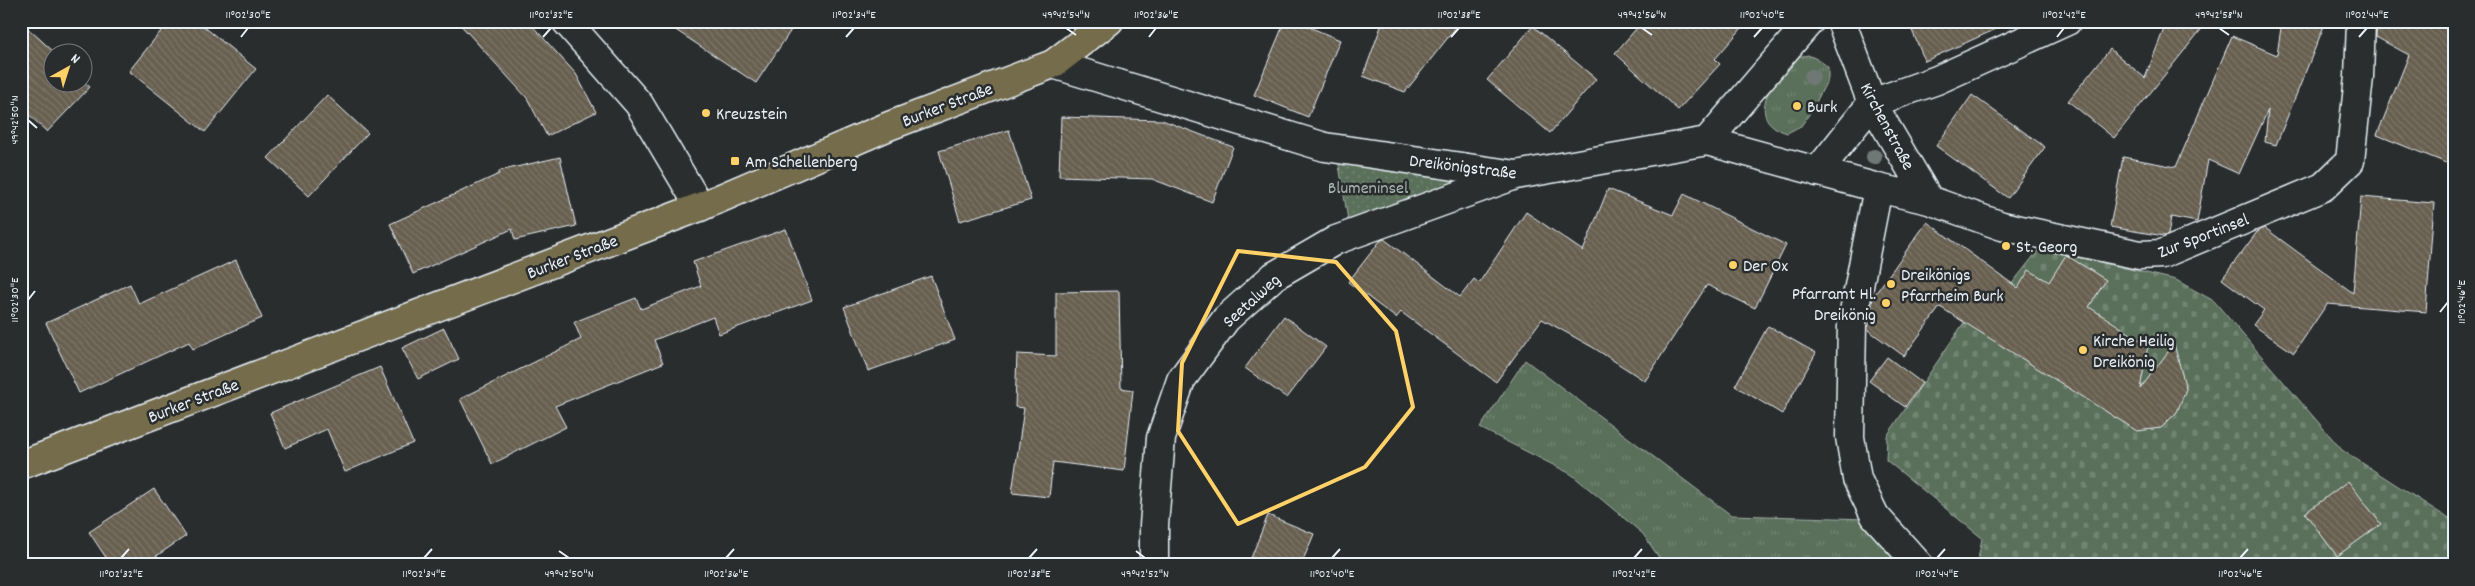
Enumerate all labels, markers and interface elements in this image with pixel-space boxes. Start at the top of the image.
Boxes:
text: 11°02'30"E [226,7,271,24]
text: 11°02'32"E [529,7,573,24]
text: 11°02'34"E [832,7,876,24]
text: 49°42'54"N [1042,7,1090,24]
text: 11°02'36"E [1134,7,1179,24]
text: 11°02'38"E [1437,7,1481,24]
text: 49°42'56"N [1618,7,1666,24]
text: 11°02'40"E [1740,7,1785,24]
text: 11°02'42"E [2042,7,2086,24]
text: 49°42'58"N [2195,7,2243,24]
text: 11°02'44"E [2346,7,2389,24]
north arrow [42,42,92,92]
text: N [66,50,84,69]
street label: Burker Straße [899,78,997,135]
street label: Kirchenstraße [1852,79,1919,175]
text: 49°42'50"N [7,95,24,145]
place label: Burk [1807,96,1837,121]
marker: Burk [1791,100,1803,112]
place label: Kreuzstein [716,103,787,128]
marker: Kreuzstein [700,107,712,119]
street label: Dreikönigstraße [1408,150,1518,187]
place label: Am Schellenberg [745,151,858,176]
marker: Am Schellenberg [729,155,741,167]
park label: Blumeninsel [1328,177,1409,202]
street label: Zur Sportinsel [2155,208,2254,266]
street label: Burker Straße [524,230,622,287]
place label: St. Georg [2016,236,2077,261]
marker: St. Georg [2000,240,2012,252]
place label: Der Ox [1743,255,1788,280]
marker: Der Ox [1727,259,1739,271]
place label: Dreikönigs Pfarrheim Burk [1901,264,2004,310]
street label: Seetalweg [1218,269,1287,335]
text: 11°02'30"E [7,277,24,322]
marker: Dreikönigs Pfarrheim Burk [1885,278,1897,290]
text: 11°02'46"E [2454,280,2471,324]
place label: Pfarramt Hl. Dreikönig [1792,283,1876,329]
marker: Pfarramt Hl. Dreikönig [1880,297,1892,309]
place label: Kirche Heilig Dreikönig [2093,330,2175,376]
marker: Kirche Heilig Dreikönig [2077,344,2089,356]
street label: Burker Straße [145,374,243,431]
text: 11°02'32"E [99,566,143,583]
text: 11°02'34"E [402,566,446,583]
text: 49°42'50"N [544,566,594,583]
text: 11°02'36"E [704,566,749,583]
text: 11°02'38"E [1007,566,1051,583]
text: 49°42'52"N [1121,566,1169,583]
text: 11°02'40"E [1310,566,1355,583]
text: 11°02'42"E [1612,566,1656,583]
text: 11°02'44"E [1916,566,1959,583]
text: 11°02'46"E [2218,566,2262,583]

